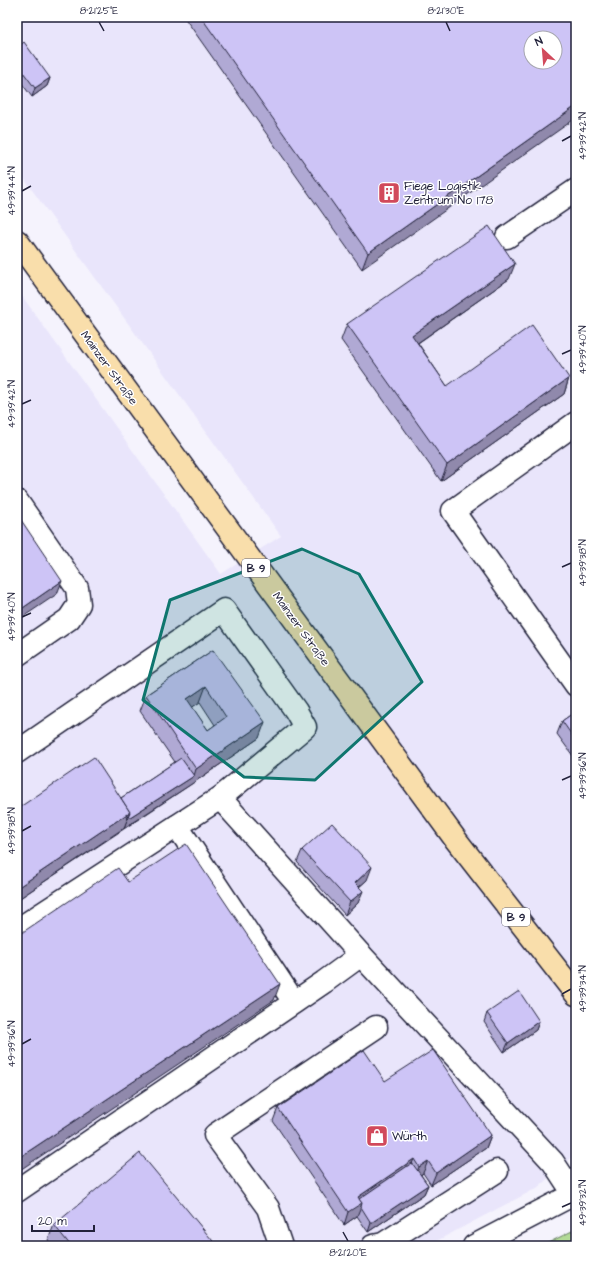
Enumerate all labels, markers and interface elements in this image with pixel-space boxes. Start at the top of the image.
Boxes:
text: 8°21'25"E [80,4,118,18]
text: 8°21'30"E [428,4,465,18]
north arrow [523,30,563,70]
text: N [532,33,545,50]
text: 49°39'42"N [576,112,590,160]
text: 49°39'44"N [5,166,19,216]
place label: Fiege Logistik Zentrum No 178 [404,178,494,209]
building icon: Fiege Logistik Zentrum No 178 [376,180,402,206]
text: 49°39'40"N [576,326,590,374]
street label: Mainzer Straße [76,327,142,409]
text: 49°39'42"N [5,380,19,428]
text: 49°39'38"N [576,539,590,587]
road number: B 9 [242,559,270,577]
street label: Mainzer Straße [268,588,334,670]
text: 49°39'40"N [5,593,19,641]
text: 49°39'36"N [576,752,590,800]
text: 49°39'38"N [5,807,19,855]
road number: B 9 [502,908,530,926]
text: 49°39'34"N [576,965,590,1013]
text: 49°39'36"N [5,1020,19,1068]
shop icon: Würth [364,1123,390,1149]
place label: Würth [392,1128,427,1145]
text: 49°39'32"N [576,1180,590,1226]
scale bar [32,1207,94,1233]
text: 20 m [38,1213,67,1230]
text: 8°21'20"E [329,1246,367,1260]

